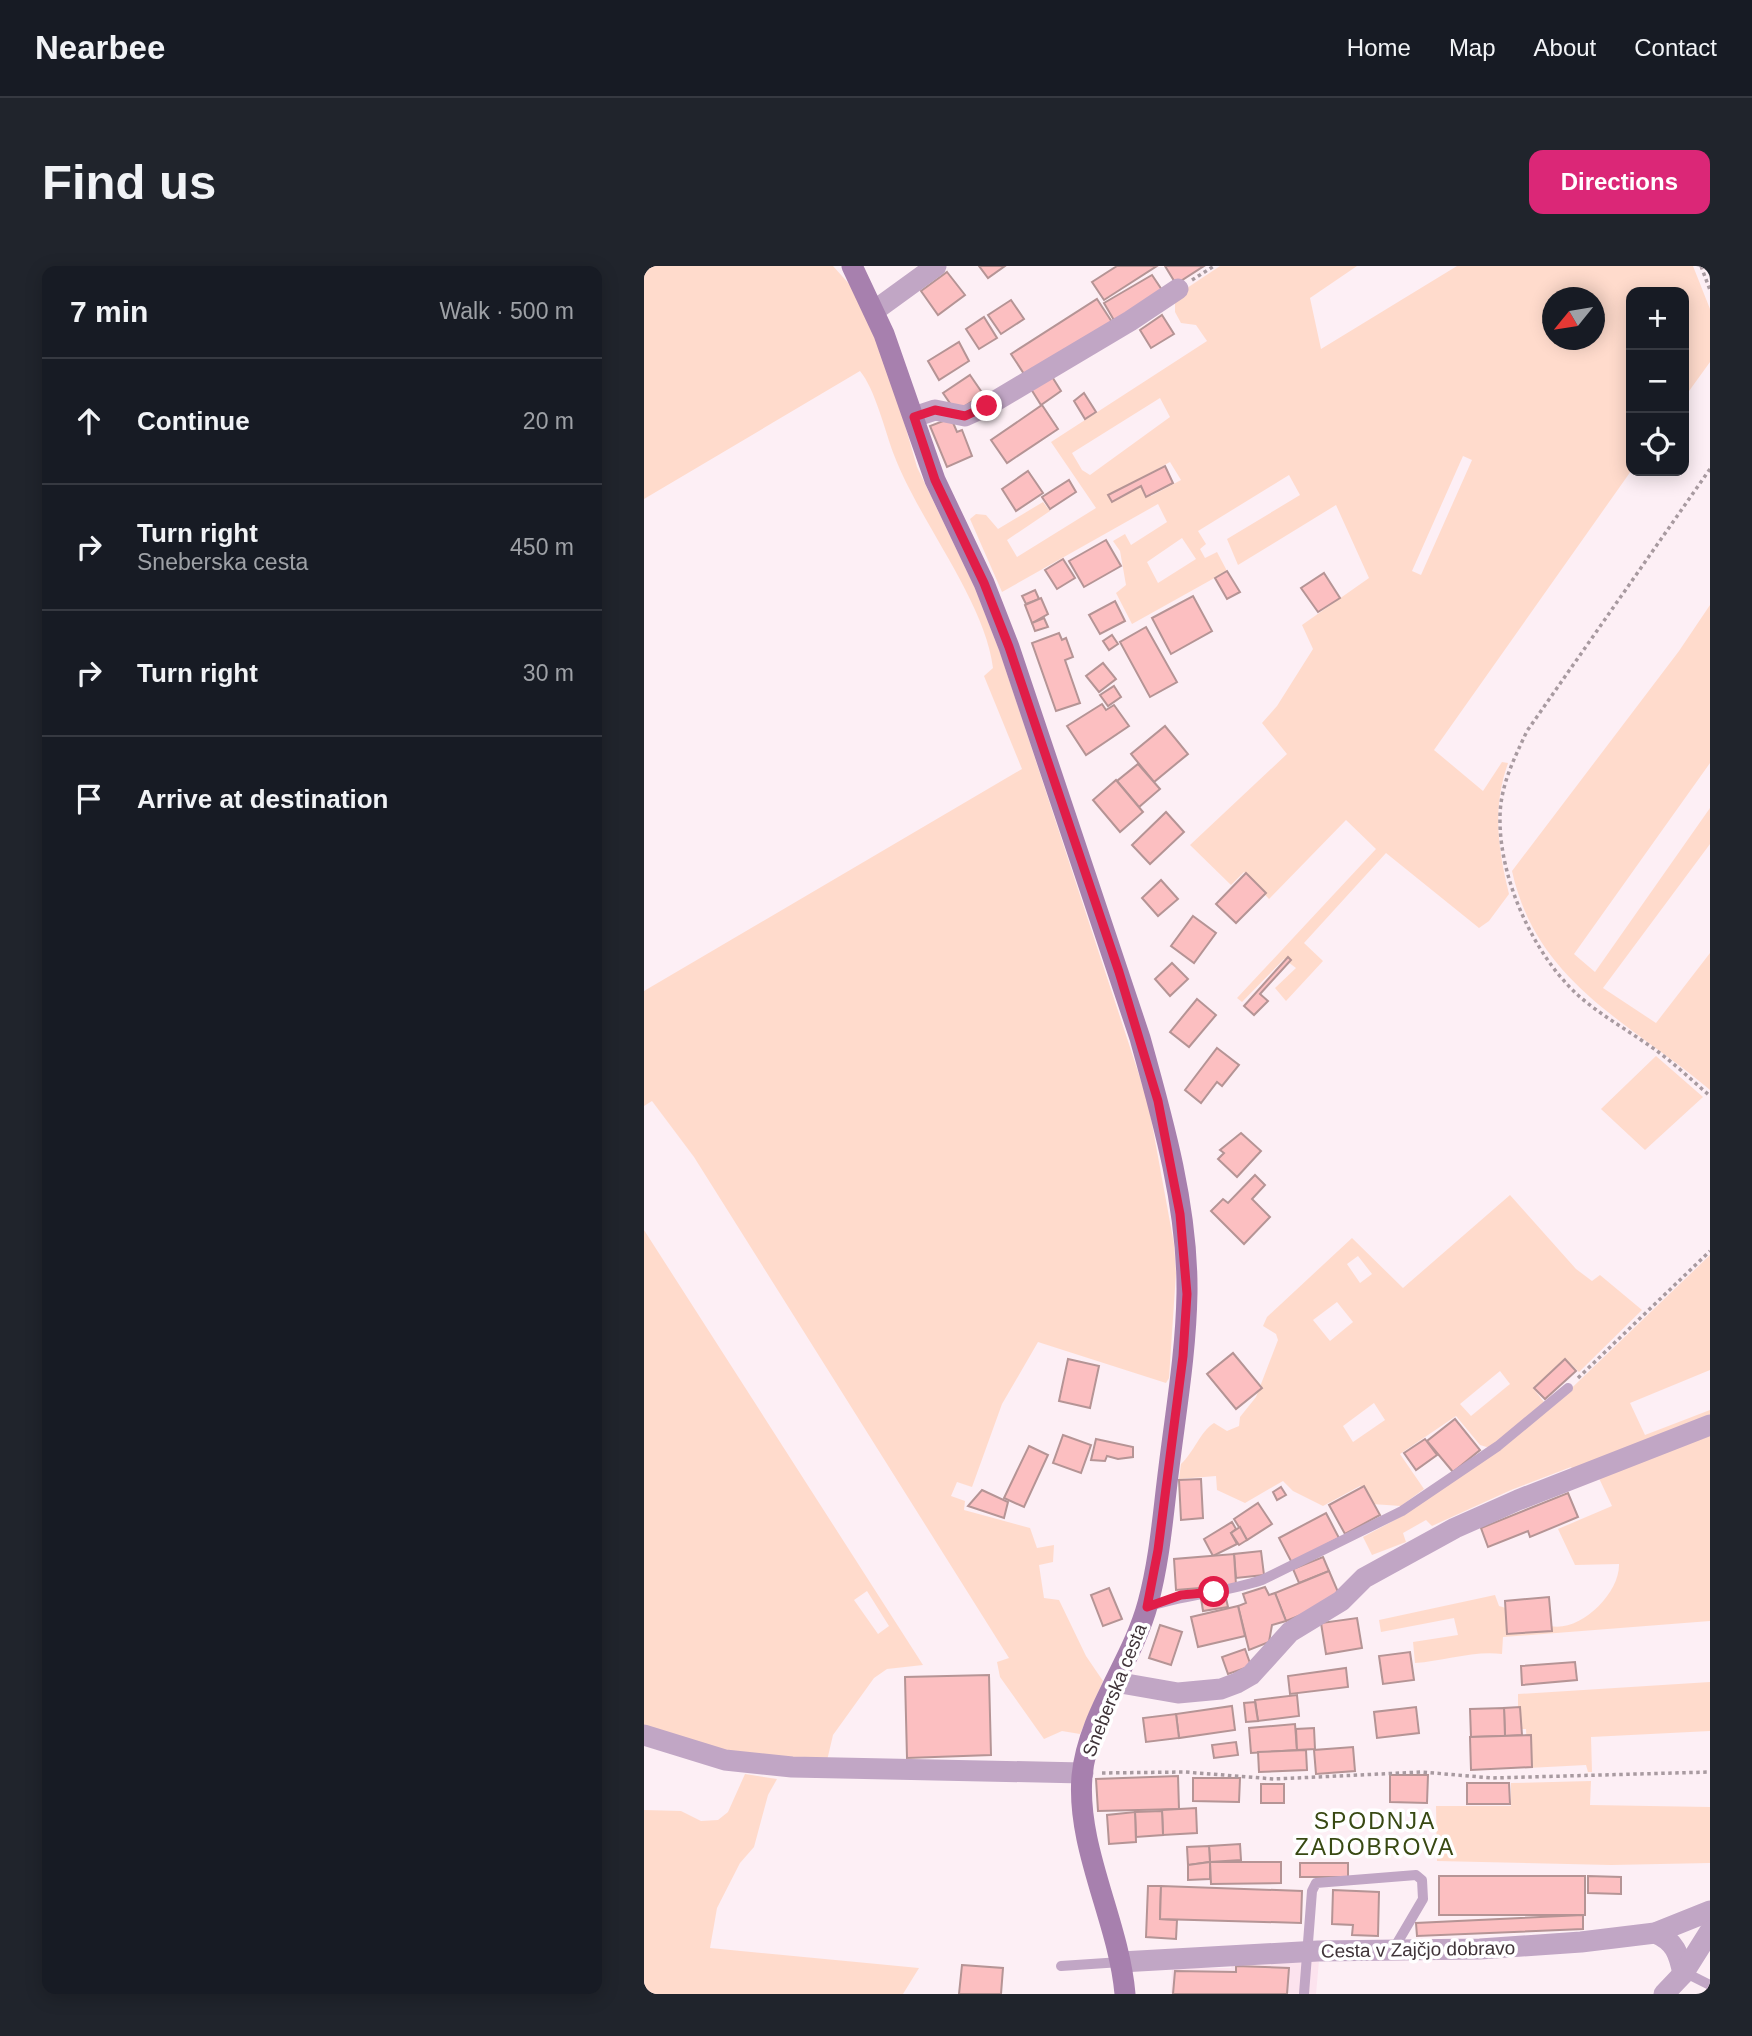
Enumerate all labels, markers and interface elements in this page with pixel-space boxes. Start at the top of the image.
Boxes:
text: Nearbee [35,29,165,66]
text: Home [1347,34,1411,61]
text: Map [1449,34,1496,61]
text: About [1534,34,1596,61]
text: Contact [1634,34,1717,61]
button: Directions [1529,150,1710,214]
text: Find us [42,155,216,209]
north arrow [1542,287,1605,350]
map controls [1626,287,1689,476]
button: + [1626,287,1689,350]
text: 7 min [70,295,148,328]
text: Walk · 500 m [439,298,574,324]
button: − [1626,350,1689,413]
route end [971,390,1002,421]
icon: ahead [70,402,108,440]
text: Continue [137,406,250,436]
text: 20 m [523,408,574,434]
button: locate [1626,413,1689,476]
text: Turn right [137,518,258,548]
icon: right [70,528,108,566]
text: 450 m [510,534,574,560]
text: Sneberska cesta [137,549,308,575]
icon: right [70,654,108,692]
text: Turn right [137,658,258,688]
text: 30 m [523,660,574,686]
icon: arrive [70,780,108,818]
text: Arrive at destination [137,784,388,814]
route start [1198,1576,1229,1607]
street label: Sneberska cesta [1078,1620,1151,1760]
district label: SPODNJA ZADOBROVA [1295,1808,1455,1860]
street label: Cesta v Zajčjo dobravo [1321,1937,1515,1962]

